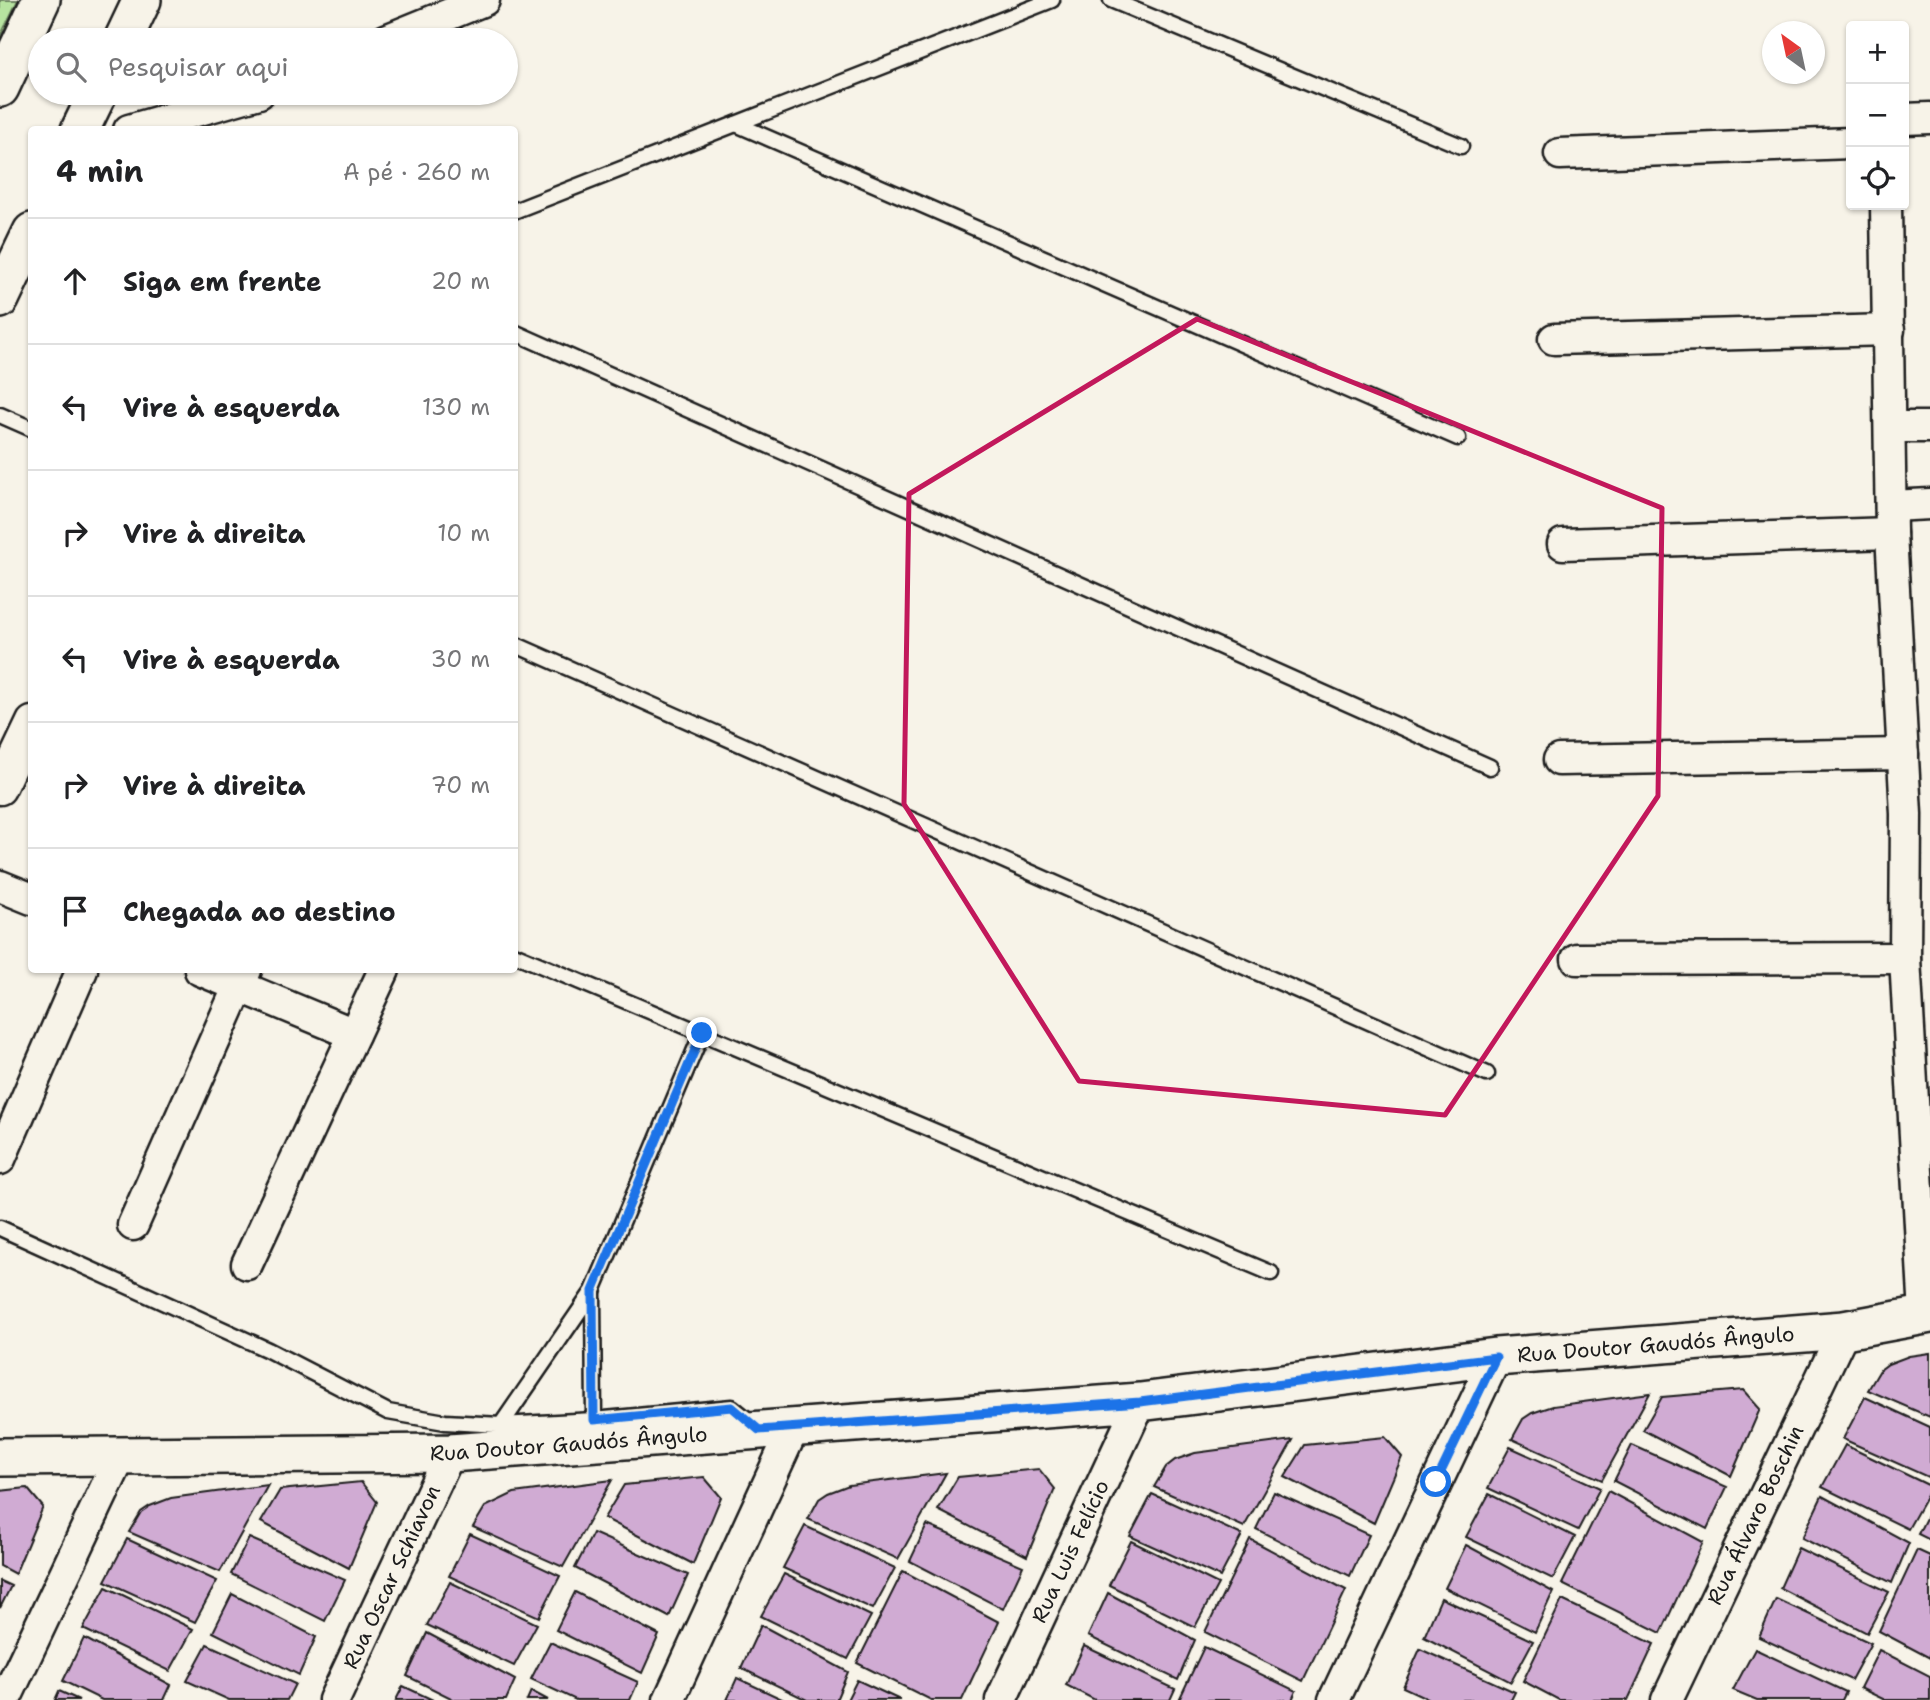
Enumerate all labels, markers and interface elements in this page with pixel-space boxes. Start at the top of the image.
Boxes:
north arrow [1762,21,1825,84]
map controls [1846,21,1909,210]
button: + [1846,21,1909,84]
search box [28,28,518,105]
icon: search [52,48,90,86]
text: Pesquisar aqui [108,49,289,84]
button: − [1846,84,1909,147]
button: locate [1846,147,1909,210]
text: 4 min [56,151,143,192]
text: A pé · 260 m [343,157,490,187]
icon: ahead [56,262,94,300]
text: Siga em frente [123,264,322,299]
text: 20 m [431,266,490,296]
icon: left [56,388,94,426]
text: Vire à esquerda [123,390,340,425]
text: 130 m [422,392,490,422]
icon: right [56,514,94,552]
text: Vire à direita [123,516,305,551]
text: 10 m [437,518,490,548]
icon: left [56,640,94,678]
text: Vire à esquerda [123,642,340,677]
text: 30 m [431,644,490,674]
icon: right [56,766,94,804]
text: Vire à direita [123,768,305,803]
text: 70 m [431,770,490,800]
icon: arrive [56,892,94,930]
text: Chegada ao destino [123,894,396,929]
route end [686,1017,717,1048]
street label: Rua Doutor Gaudós Ângulo [1516,1320,1796,1369]
street label: Rua Doutor Gaudós Ângulo [430,1420,708,1467]
street label: Rua Álvaro Boschin [1701,1420,1810,1610]
route start [1420,1466,1451,1497]
street label: Rua Luis Felício [1025,1475,1116,1627]
street label: Rua Oscar Schiavon [337,1480,447,1673]

